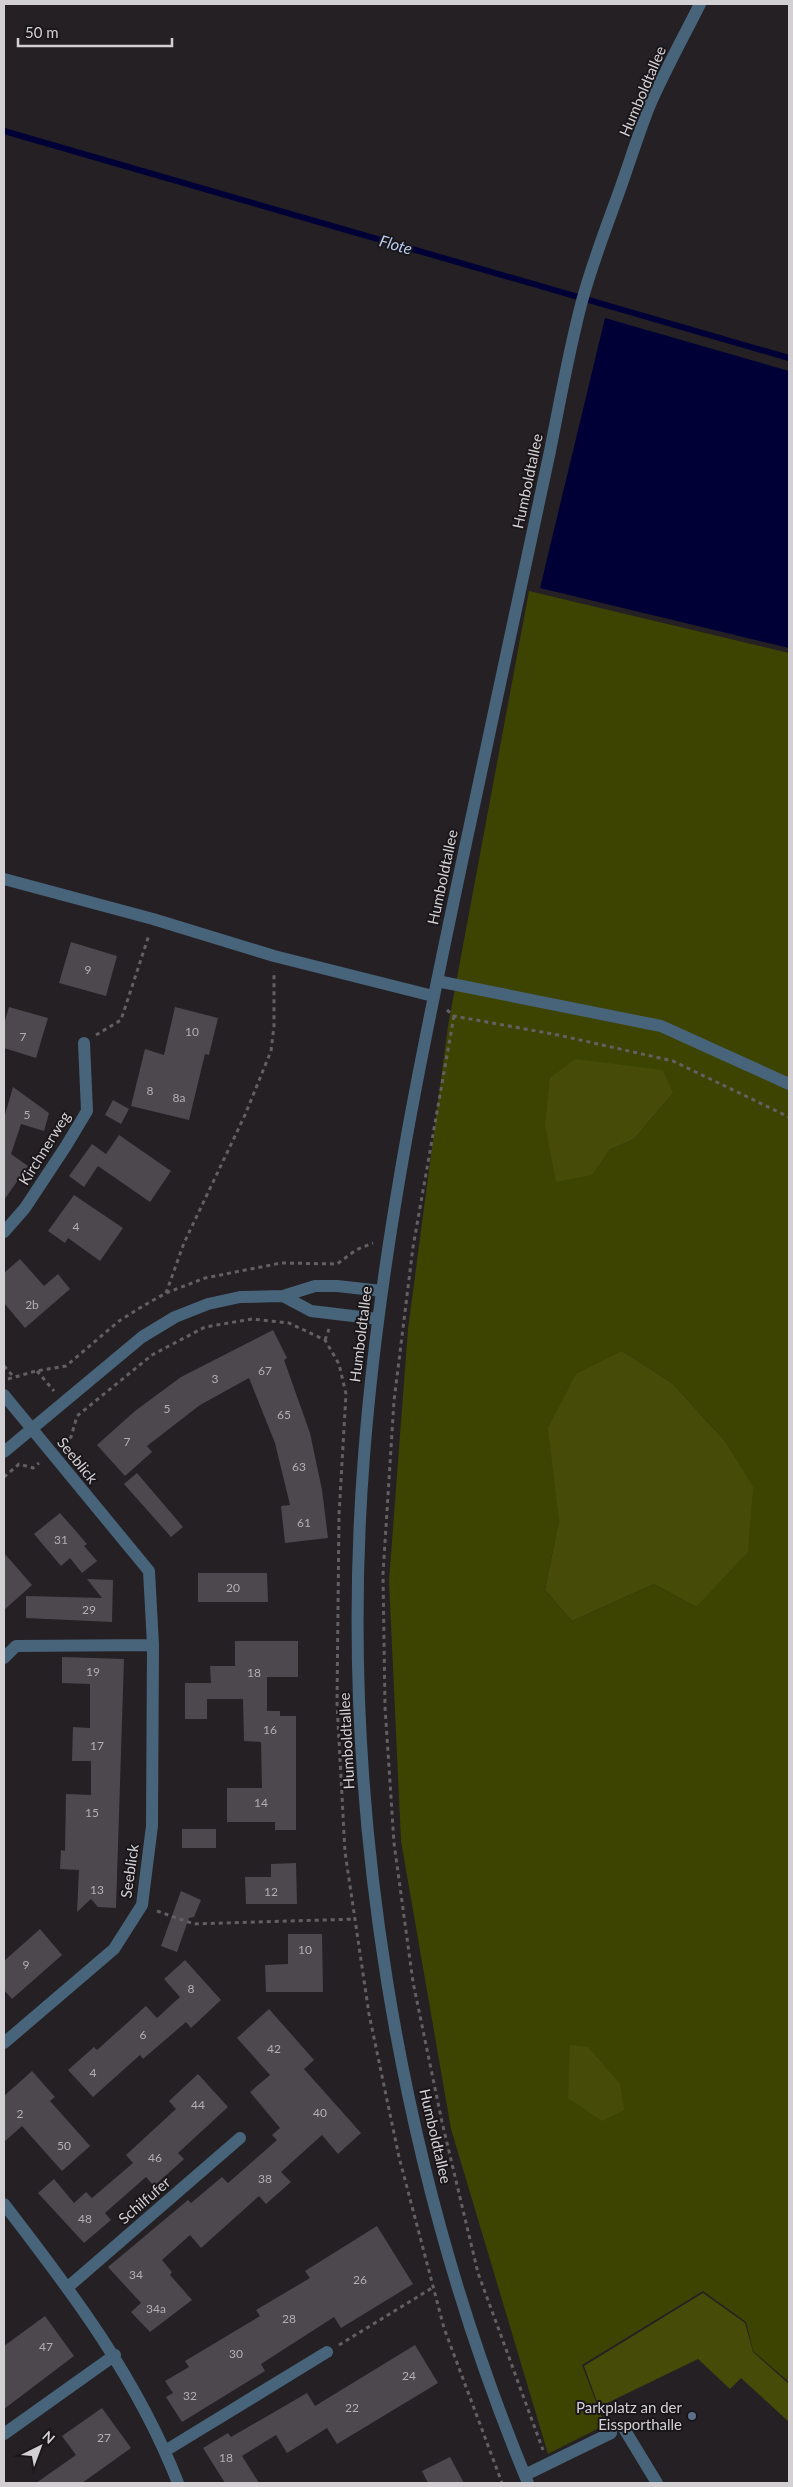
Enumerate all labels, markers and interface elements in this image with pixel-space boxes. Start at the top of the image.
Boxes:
scale bar [18,15,171,47]
text: 50 m [25,23,59,41]
street label: Humboldtallee [615,43,669,139]
water label: Flote [377,230,415,258]
street label: Humboldtallee [508,432,546,530]
street label: Humboldtallee [423,828,461,926]
house number: 9 [85,962,92,977]
house number: 10 [185,1024,199,1039]
house number: 7 [20,1029,27,1044]
house number: 8 [147,1083,154,1098]
house number: 8a [173,1090,185,1105]
house number: 5 [24,1107,31,1122]
street label: Kirchnerweg [14,1108,74,1188]
house number: 4 [73,1219,80,1234]
street label: Humboldtallee [345,1285,375,1383]
house number: 2b [25,1297,39,1312]
house number: 67 [258,1363,272,1378]
house number: 3 [212,1371,219,1386]
house number: 5 [164,1401,171,1416]
house number: 65 [277,1407,291,1422]
street label: Seeblick [54,1433,102,1487]
house number: 7 [124,1434,131,1449]
house number: 63 [292,1459,306,1474]
house number: 61 [297,1515,311,1530]
house number: 31 [54,1532,68,1547]
house number: 20 [226,1580,240,1595]
house number: 29 [82,1602,96,1617]
house number: 19 [86,1664,100,1679]
house number: 18 [247,1665,261,1680]
street label: Humboldtallee [334,1692,358,1790]
house number: 16 [263,1722,277,1737]
house number: 17 [90,1738,104,1753]
house number: 14 [254,1795,268,1810]
house number: 15 [85,1805,99,1820]
street label: Seeblick [116,1843,142,1899]
house number: 13 [90,1882,104,1897]
house number: 12 [264,1884,278,1899]
house number: 10 [298,1942,312,1957]
house number: 9 [23,1957,30,1972]
house number: 8 [188,1981,195,1996]
house number: 6 [140,2027,147,2042]
house number: 42 [267,2041,281,2056]
house number: 4 [90,2065,97,2080]
street label: Humboldtallee [416,2087,456,2185]
house number: 44 [191,2097,205,2112]
house number: 40 [313,2105,327,2120]
house number: 2 [17,2106,24,2121]
house number: 50 [57,2138,71,2153]
house number: 46 [148,2150,162,2165]
house number: 38 [258,2171,272,2186]
street label: Schilfufer [114,2172,174,2227]
house number: 48 [78,2211,92,2226]
house number: 34 [129,2267,143,2282]
house number: 26 [353,2272,367,2287]
house number: 34a [146,2301,166,2316]
house number: 28 [282,2311,296,2326]
house number: 47 [39,2339,53,2354]
house number: 30 [229,2346,243,2361]
house number: 24 [402,2368,416,2383]
house number: 32 [183,2388,197,2403]
place label: Parkplatz an der Eissporthalle [576,2398,683,2433]
house number: 22 [345,2400,359,2415]
marker: Parkplatz an der Eissporthalle [686,2410,698,2422]
north arrow [15,2422,65,2472]
text: N [39,2427,59,2447]
house number: 27 [97,2430,111,2445]
house number: 18 [219,2450,233,2465]

